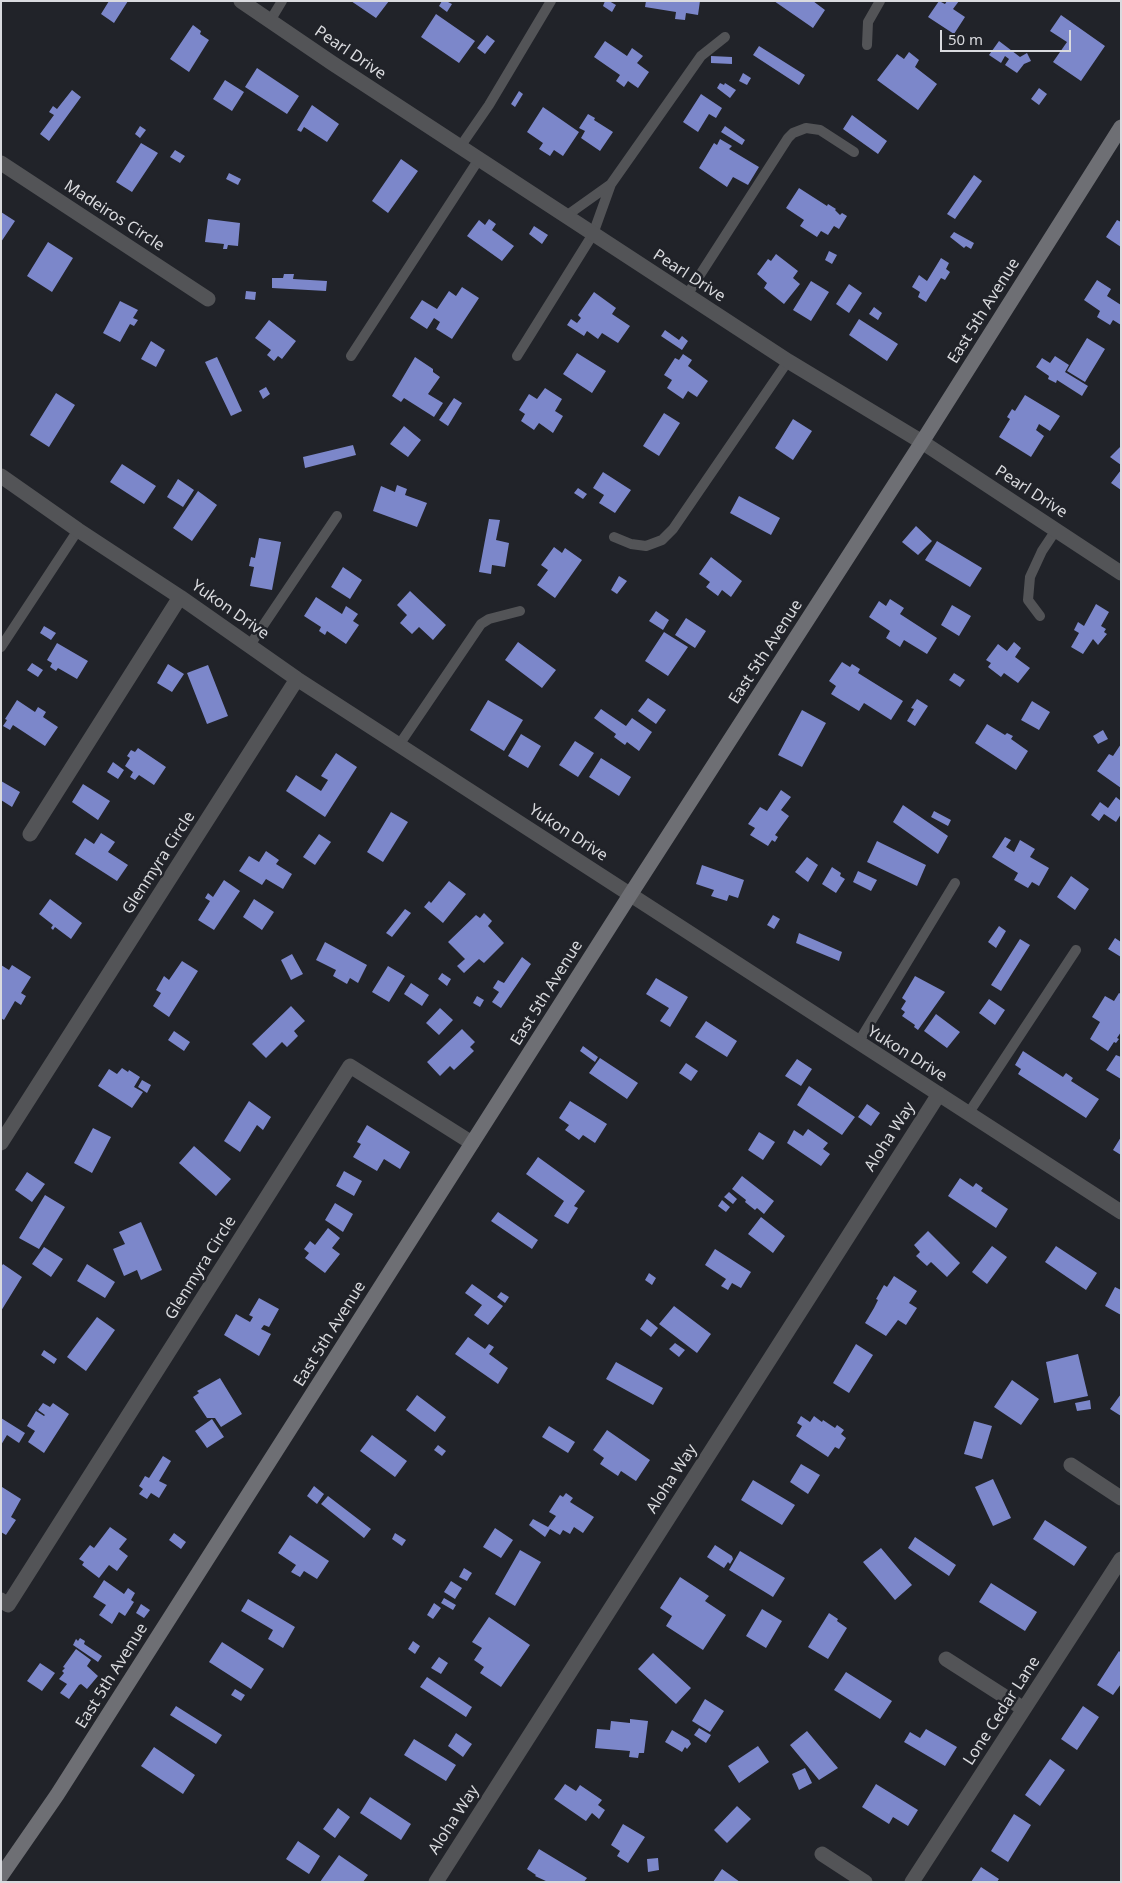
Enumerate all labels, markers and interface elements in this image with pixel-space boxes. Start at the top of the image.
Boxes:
scale bar [942,20,1073,52]
street label: Pearl Drive [311,22,389,84]
text: 50 m [948,29,983,49]
street label: Madeiros Circle [60,176,168,256]
street label: Pearl Drive [649,246,729,306]
street label: East 5th Avenue [944,255,1024,367]
street label: Pearl Drive [991,462,1071,522]
street label: Yukon Drive [188,576,272,644]
street label: East 5th Avenue [725,596,807,708]
street label: Yukon Drive [525,800,611,866]
street label: Glenmyra Circle [119,808,199,918]
street label: East 5th Avenue [507,937,587,1049]
street label: Yukon Drive [864,1022,950,1086]
street label: Aloha Way [861,1099,919,1175]
street label: Glenmyra Circle [161,1213,241,1323]
street label: East 5th Avenue [290,1278,370,1390]
street label: Aloha Way [643,1441,701,1517]
street label: East 5th Avenue [72,1620,152,1732]
street label: Lone Cedar Lane [960,1653,1044,1769]
street label: Aloha Way [425,1782,483,1858]

